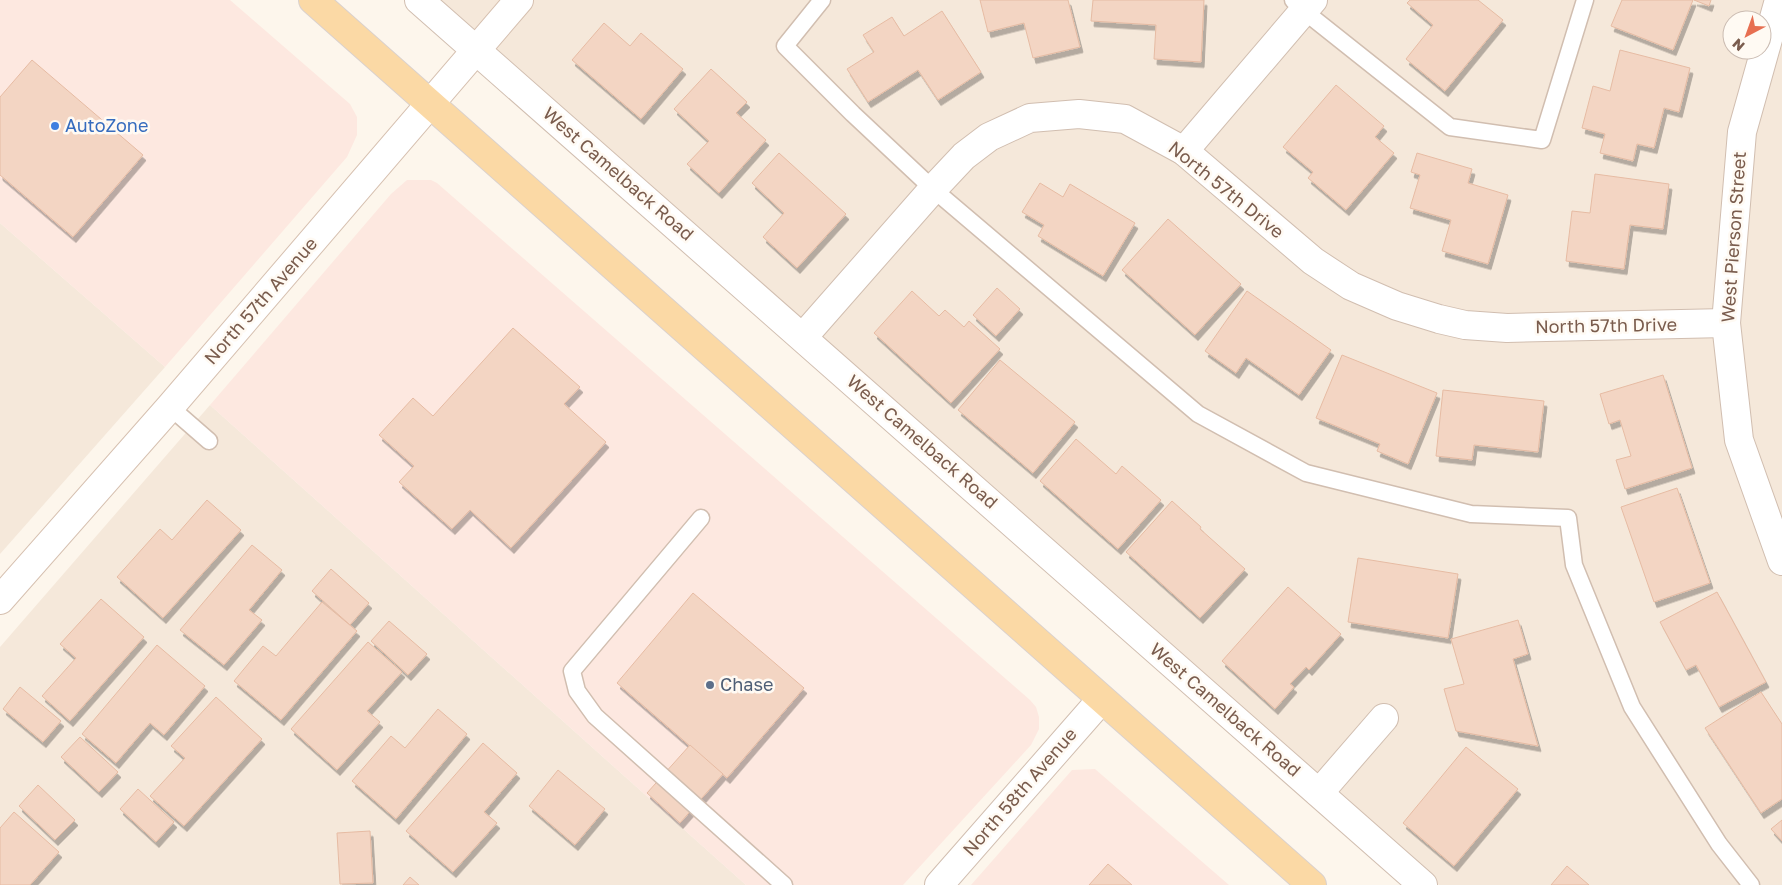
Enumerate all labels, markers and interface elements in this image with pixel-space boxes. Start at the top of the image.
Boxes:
north arrow [1722,10,1772,60]
text: N [1729,35,1748,55]
street label: West Camelback Road [539,102,699,245]
place label: AutoZone [65,114,148,136]
marker: AutoZone [49,120,61,132]
street label: North 57th Drive [1165,136,1289,242]
street label: West Pierson Street [1716,151,1750,323]
street label: North 57th Avenue [199,232,321,368]
street label: North 57th Drive [1535,313,1677,337]
street label: West Camelback Road [843,370,1003,513]
street label: West Camelback Road [1146,638,1306,781]
place label: Chase [720,673,773,695]
marker: Chase [704,679,716,691]
street label: North 58th Avenue [958,723,1081,860]

